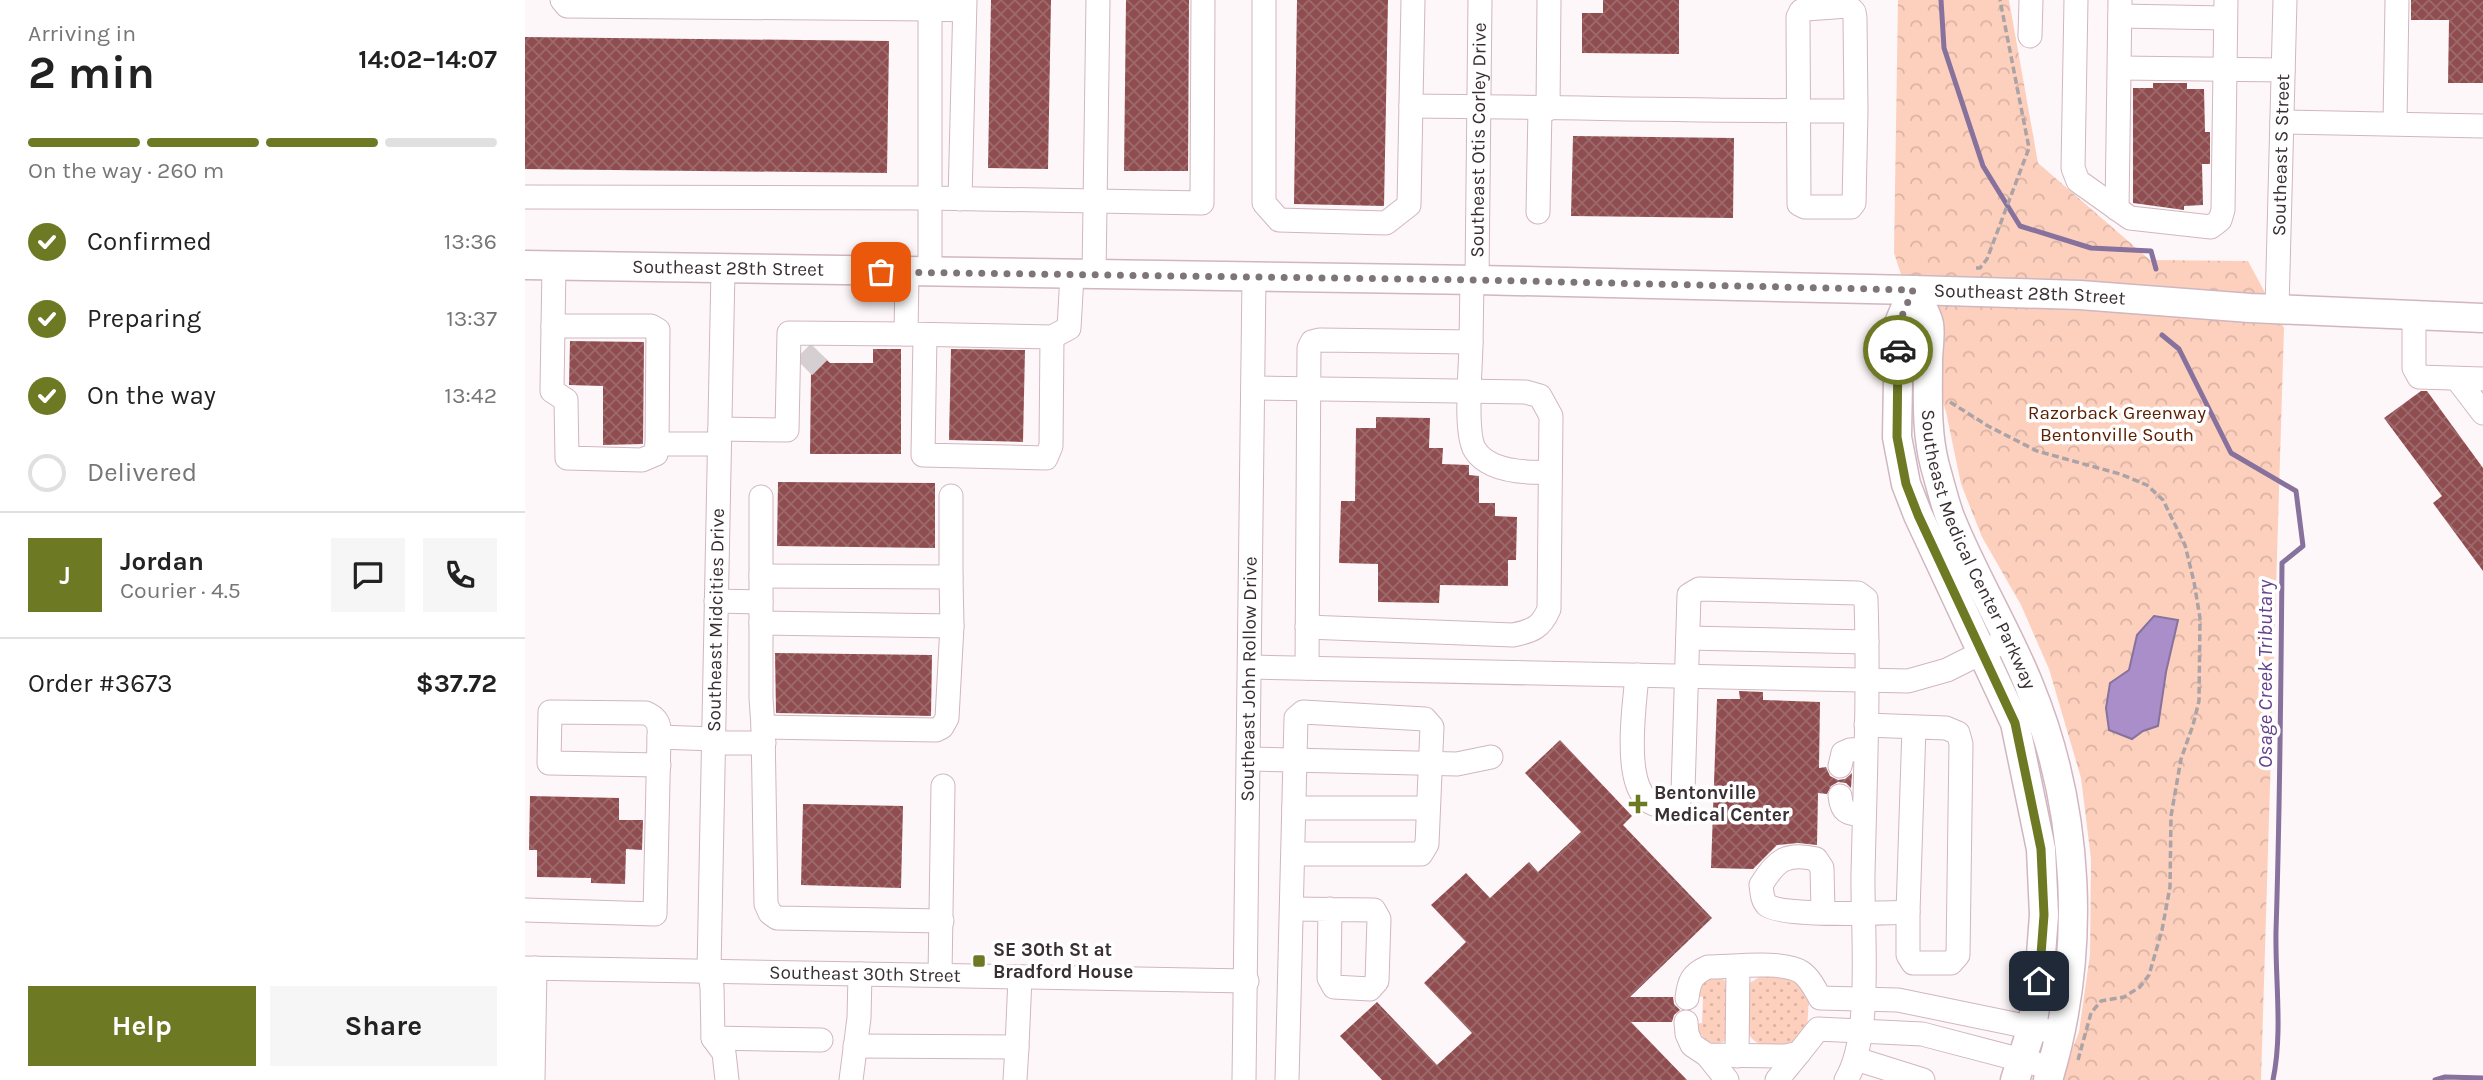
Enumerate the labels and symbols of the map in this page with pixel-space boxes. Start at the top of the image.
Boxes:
street label: Southeast Otis Corley Drive [1466,22,1491,258]
street label: Southeast S Street [2268,74,2294,236]
pin [851,242,911,302]
street label: Southeast 28th Street [632,256,824,281]
street label: Southeast 28th Street [1933,280,2126,309]
courier [1863,315,1933,385]
park label: Razorback Greenway Bentonville South [2028,402,2206,446]
street label: Southeast Medical Center Parkway [1917,409,2041,693]
street label: Southeast Midcities Drive [703,508,729,732]
street label: Southeast John Rollow Drive [1236,556,1262,802]
water label: Osage Creek Tributary [2253,579,2277,768]
place label: Bentonville Medical Center [1654,782,1790,826]
marker: Bentonville Medical Center [1628,794,1648,814]
place label: SE 30th St at Bradford House [993,939,1133,983]
pin [2009,951,2069,1011]
marker: SE 30th St at Bradford House [971,953,987,969]
street label: Southeast 30th Street [769,961,961,987]

